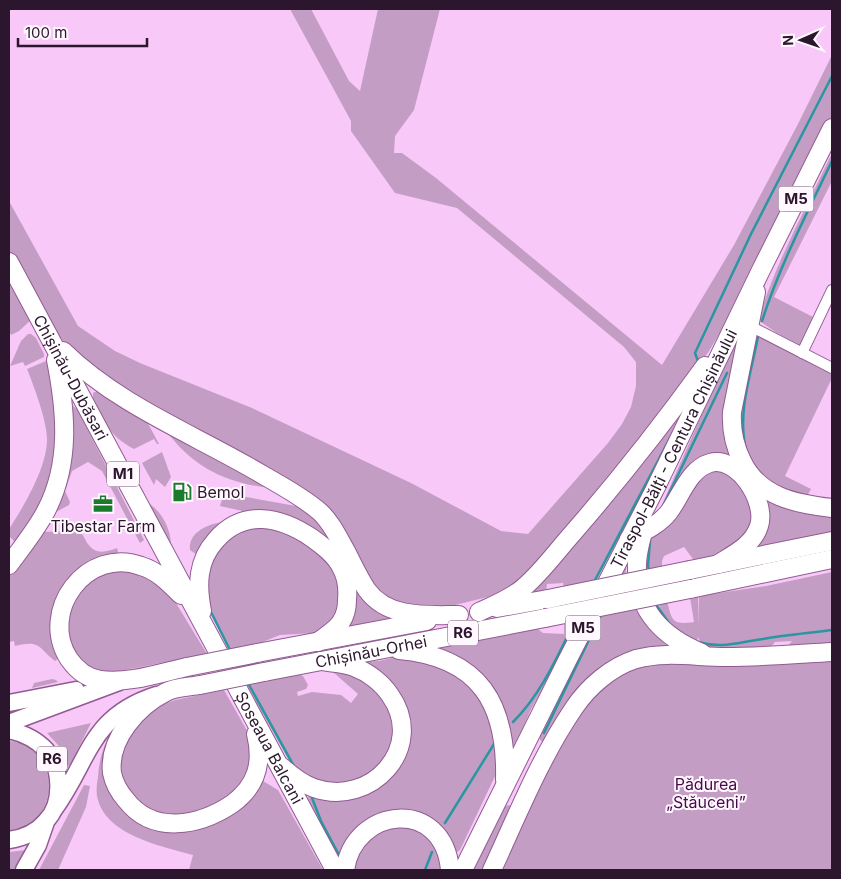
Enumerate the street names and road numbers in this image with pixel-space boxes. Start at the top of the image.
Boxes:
road number: M5 [778,186,814,212]
street label: Chișinău-Dubăsari [29,311,113,444]
street label: Tiraspol-Bălți - Centura Chișinăului [606,326,741,572]
road number: M1 [107,462,139,486]
road number: M5 [566,616,600,640]
road number: R6 [448,620,478,646]
street label: Chișinău-Orhei [314,631,428,672]
street label: Șoseaua Balcani [231,688,308,807]
road number: R6 [37,746,67,772]

